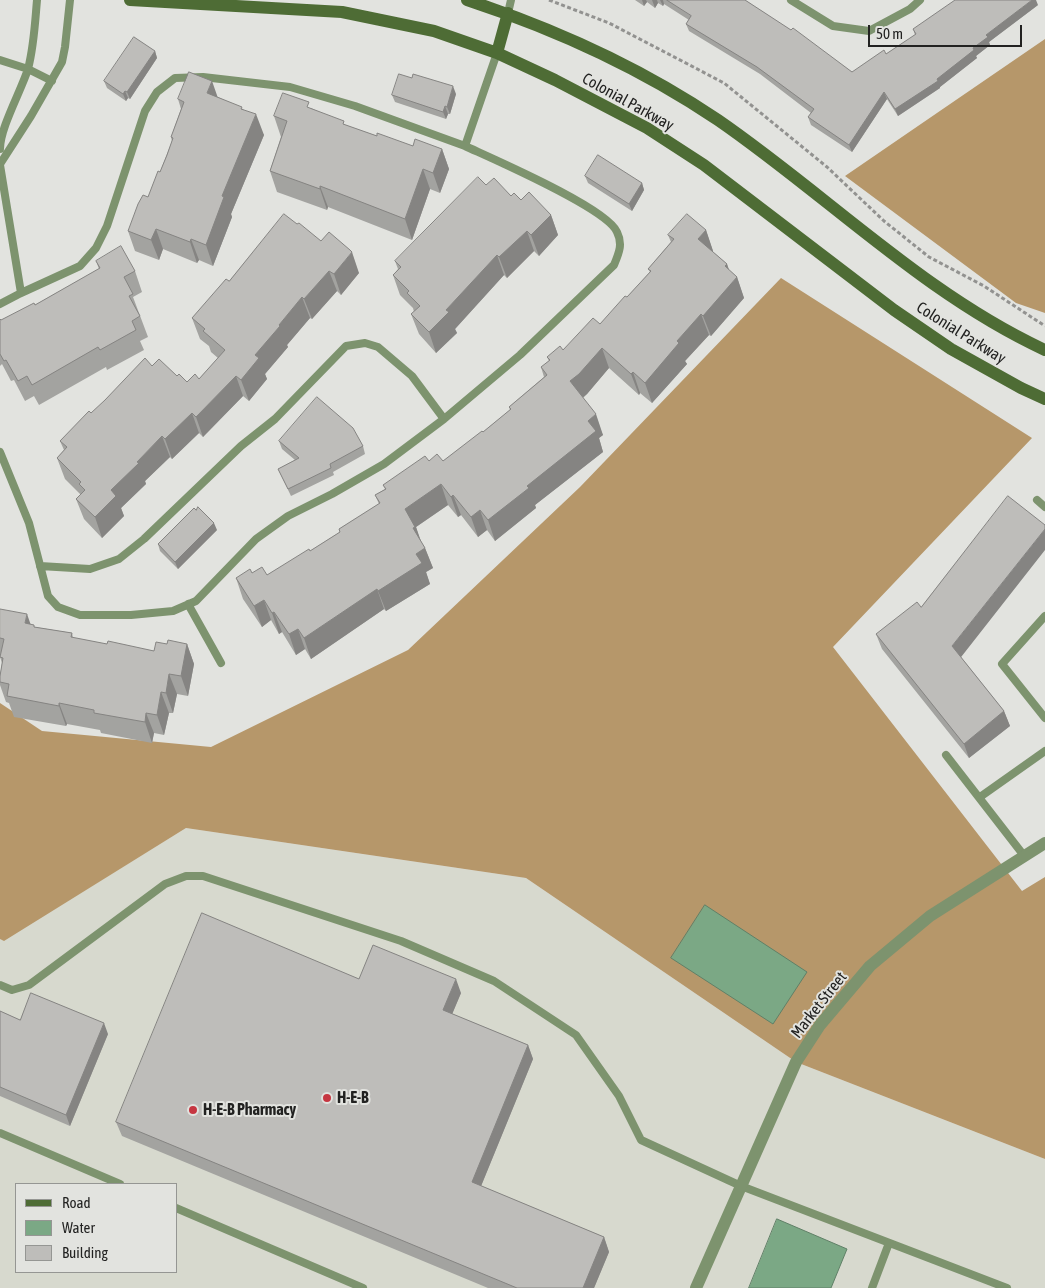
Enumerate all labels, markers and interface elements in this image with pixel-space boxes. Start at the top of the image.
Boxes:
scale bar [870,15,1024,47]
text: 50 m [876,25,903,42]
street label: Colonial Parkway [579,69,677,135]
street label: Colonial Parkway [913,298,1009,368]
street label: Market Street [787,968,851,1042]
place label: H-E-B [337,1088,369,1108]
marker: H-E-B [321,1092,333,1104]
place label: H-E-B Pharmacy [203,1100,296,1120]
marker: H-E-B Pharmacy [187,1104,199,1116]
legend [15,1183,178,1273]
text: Road [62,1194,91,1211]
text: Water [62,1219,95,1236]
text: Building [62,1244,108,1261]

